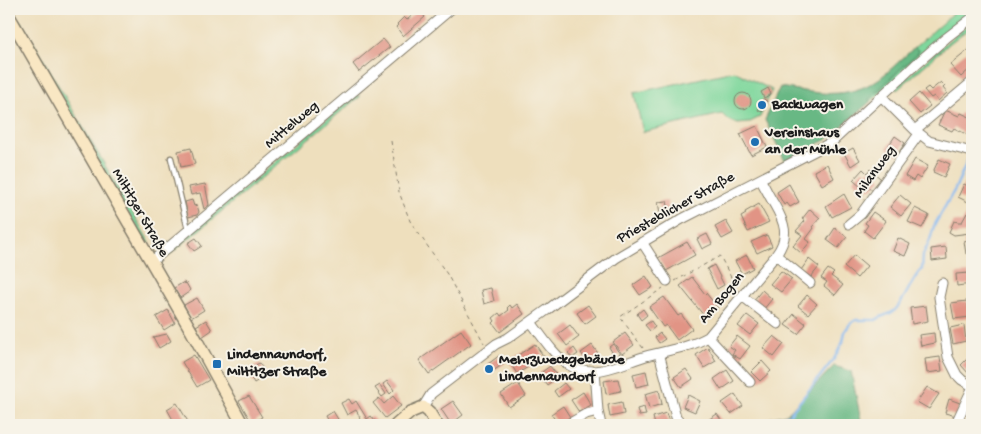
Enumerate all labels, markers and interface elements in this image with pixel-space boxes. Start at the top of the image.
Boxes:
place label: Backwagen [771,96,844,114]
street label: Mittelweg [261,97,323,153]
marker: Backwagen [756,99,768,111]
place label: Vereinshaus an der Mühle [764,124,847,159]
marker: Vereinshaus an der Mühle [749,136,761,148]
street label: Milanweg [850,142,900,202]
street label: Miltitzer Straße [107,166,173,261]
street label: Priesteblicher Straße [613,168,738,248]
street label: Am Bogen [695,269,749,327]
place label: Lindennaundorf, Miltitzer Straße [227,346,328,381]
place label: Mehrzweckgebäude Lindennaundorf [499,351,626,386]
marker: Lindennaundorf, Miltitzer Straße [211,358,223,370]
marker: Mehrzweckgebäude Lindennaundorf [483,363,495,375]

